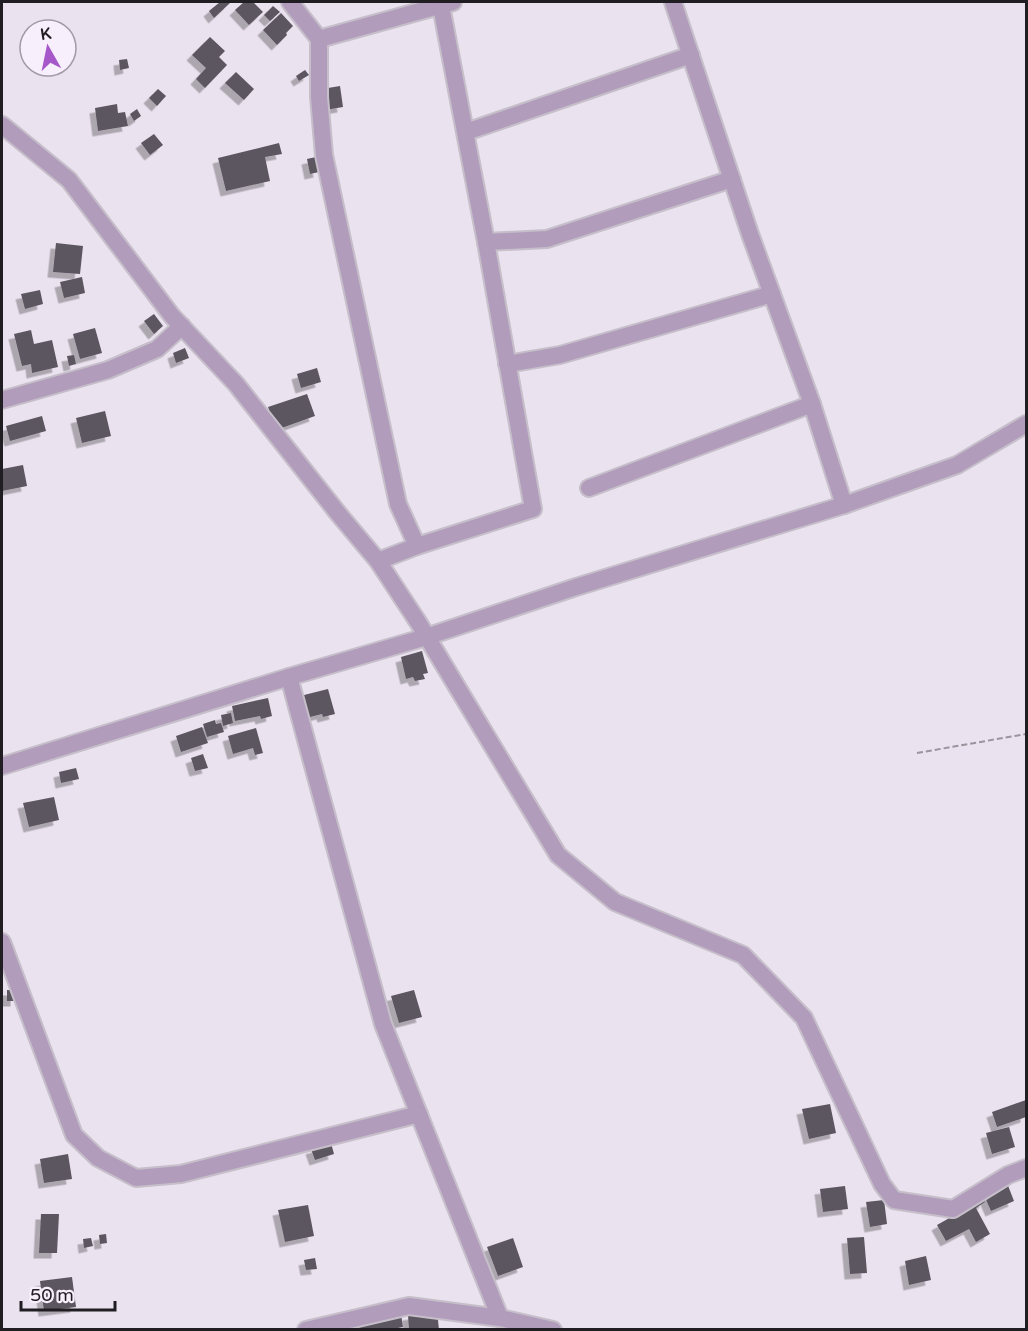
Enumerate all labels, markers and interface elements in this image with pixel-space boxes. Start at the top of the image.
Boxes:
north arrow [18,18,78,78]
text: K [39,23,53,45]
scale bar [21,1274,116,1312]
text: 50 m [30,1284,74,1306]

